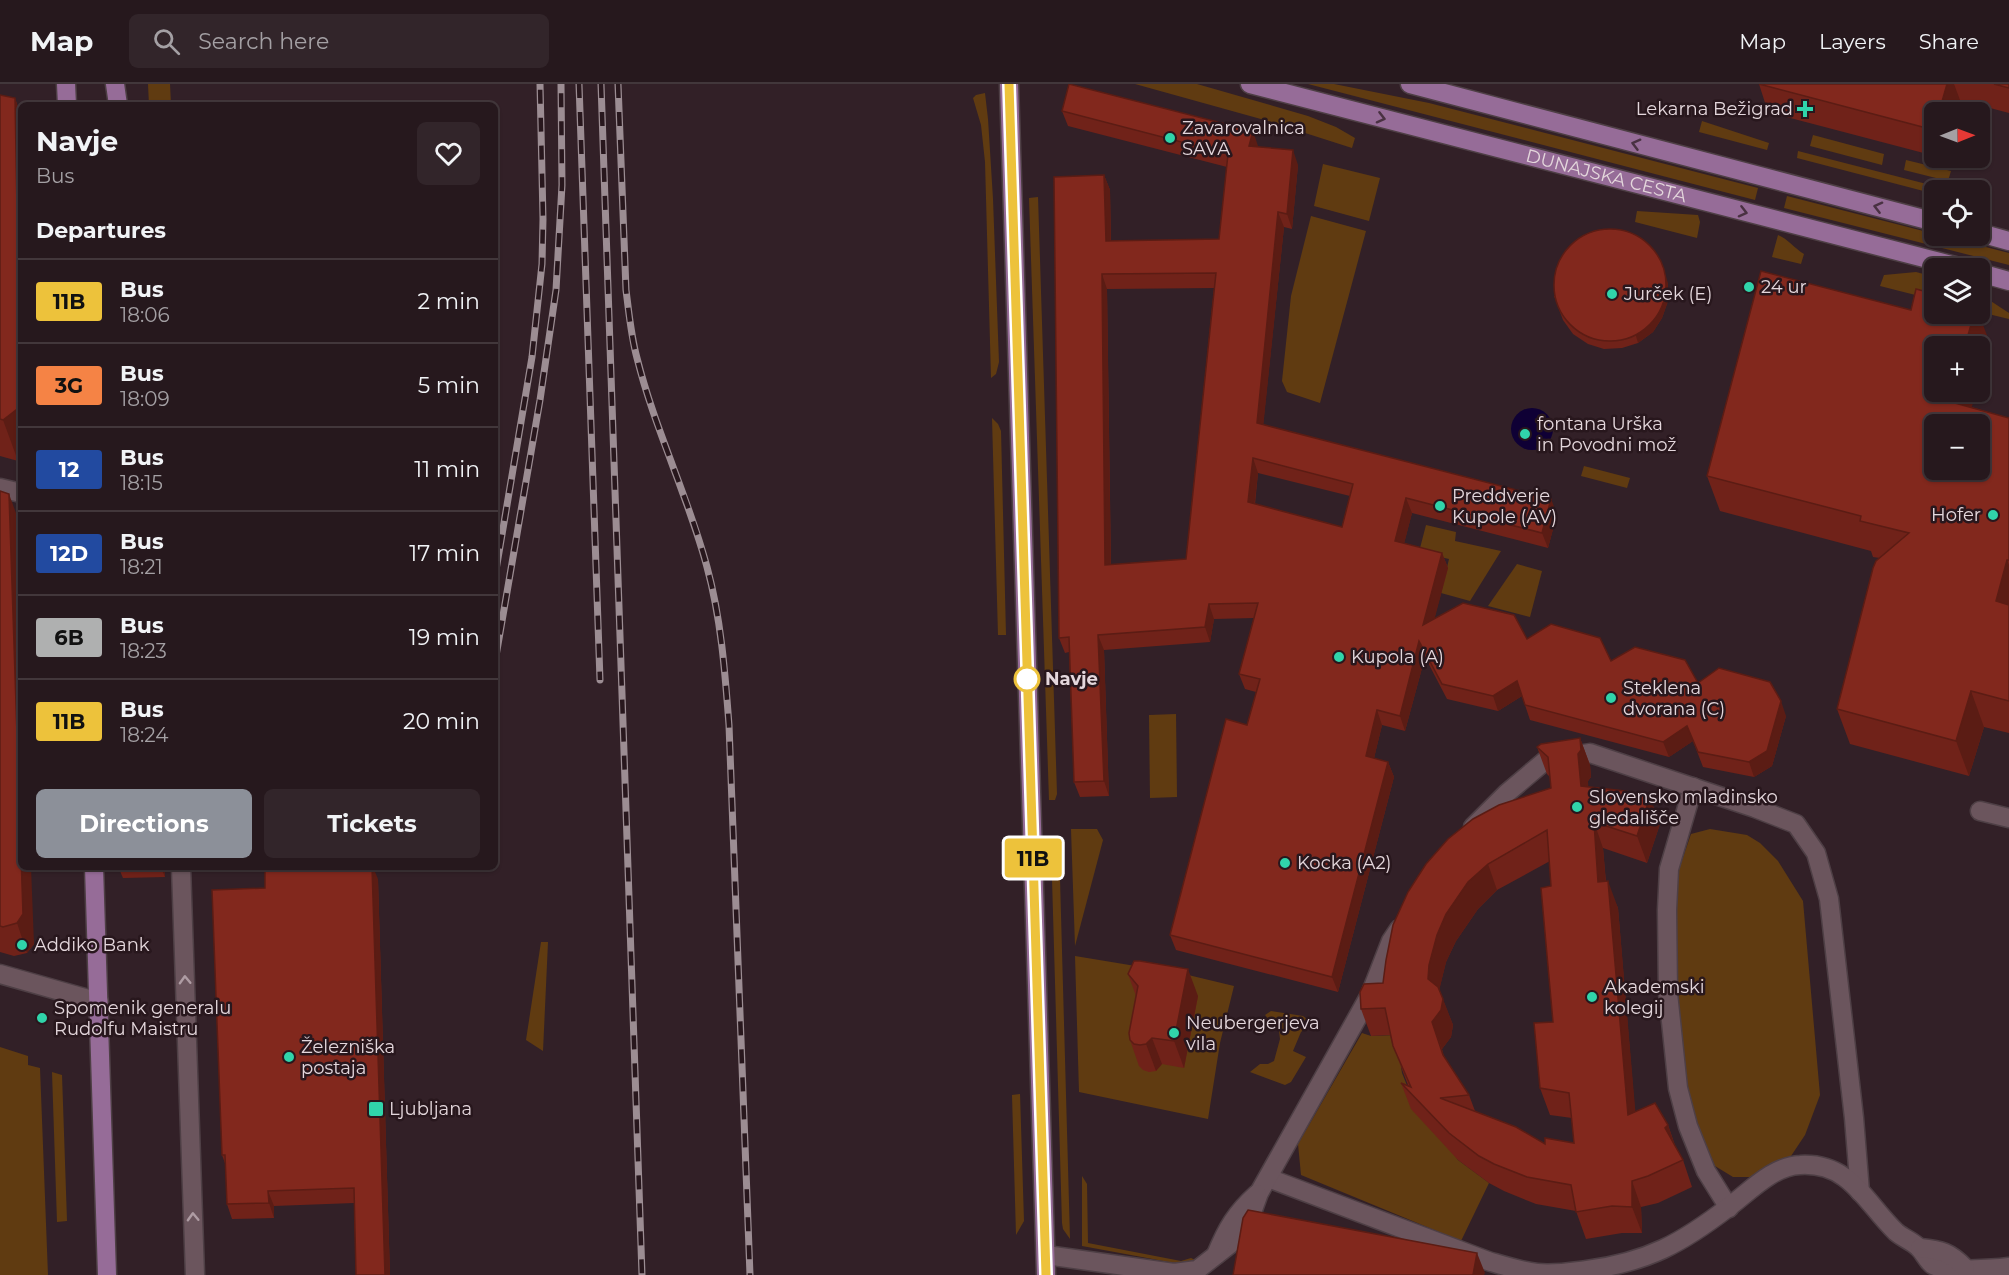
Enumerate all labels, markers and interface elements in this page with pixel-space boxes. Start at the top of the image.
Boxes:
search box [129,14,549,68]
text: Map [30,24,93,58]
icon: search [150,25,183,58]
text: Search here [198,28,329,55]
text: Map [1739,29,1786,54]
text: Layers [1819,29,1886,54]
text: Share [1919,29,1979,54]
place label: Lekarna Bežigrad [1636,98,1793,120]
marker: Lekarna Bežigrad [1798,102,1812,116]
north arrow [1924,102,1990,168]
map controls [1924,102,1990,480]
one-way arrow [1376,110,1386,123]
place label: Zavarovalnica SAVA [1182,117,1305,160]
button: heart [417,122,480,185]
text: Navje [36,124,118,158]
marker: Zavarovalnica SAVA [1163,131,1177,145]
one-way arrow [1632,139,1642,151]
street label: DUNAJSKA CESTA [1524,145,1689,207]
text: Bus [36,164,74,188]
button: locate [1924,180,1990,246]
one-way arrow [1874,202,1884,215]
one-way arrow [1738,204,1748,217]
text: Departures [36,217,166,244]
button: layers [1924,258,1990,324]
text: Bus [120,276,164,303]
place label: 24 ur [1761,276,1807,298]
marker: 24 ur [1742,280,1756,294]
place label: Jurček (E) [1623,283,1712,305]
marker: Jurček (E) [1605,287,1619,301]
text: 2 min [418,288,480,315]
text: 11B [53,289,85,314]
text: 18:06 [120,303,170,327]
button: + [1924,336,1990,402]
text: Bus [120,360,164,387]
text: 5 min [418,372,480,399]
text: 3G [55,373,83,398]
text: 18:09 [120,387,170,411]
place label: fontana Urška in Povodni mož [1537,413,1677,456]
button: − [1924,414,1990,480]
marker: fontana Urška in Povodni mož [1518,427,1532,441]
text: Bus [120,444,164,471]
text: 11 min [414,456,480,483]
text: 12 [59,457,79,482]
text: 18:15 [120,471,163,495]
place label: Preddverje Kupole (AV) [1452,485,1557,528]
marker: Preddverje Kupole (AV) [1433,499,1447,513]
place label: Hofer [1931,504,1981,526]
marker: Hofer [1986,508,2000,522]
text: Bus [120,528,164,555]
text: 17 min [409,540,480,567]
text: 12D [50,541,88,566]
text: 18:21 [120,555,163,579]
text: Bus [120,612,164,639]
text: 19 min [409,624,480,651]
text: 6B [54,625,84,650]
text: 18:23 [120,639,167,663]
place label: Kupola (A) [1351,646,1444,668]
marker: Kupola (A) [1332,650,1346,664]
marker: Navje [1014,666,1040,692]
place label: Navje [1045,668,1098,690]
place label: Steklena dvorana (C) [1623,677,1725,720]
marker: Steklena dvorana (C) [1604,691,1618,705]
text: Bus [120,696,164,723]
text: 20 min [403,708,480,735]
text: 11B [53,709,85,734]
text: 18:24 [120,723,168,747]
place label: Slovensko mladinsko gledališče [1589,786,1778,829]
button: Directions [36,789,252,858]
button: Tickets [264,789,480,858]
marker: Slovensko mladinsko gledališče [1570,800,1584,814]
line badge: 11B [998,838,1068,878]
text: 11B [1017,846,1049,871]
place label: Kocka (A2) [1297,852,1392,874]
marker: Kocka (A2) [1278,856,1292,870]
place label: Addiko Bank [34,934,150,956]
marker: Addiko Bank [15,938,29,952]
one-way arrow [179,975,191,984]
place label: Akademski kolegij [1604,976,1705,1019]
marker: Akademski kolegij [1585,990,1599,1004]
place label: Spomenik generalu Rudolfu Maistru [54,997,231,1040]
marker: Spomenik generalu Rudolfu Maistru [35,1011,49,1025]
place label: Neubergerjeva vila [1186,1012,1320,1055]
marker: Neubergerjeva vila [1167,1026,1181,1040]
place label: Železniška postaja [301,1036,395,1079]
marker: Železniška postaja [282,1050,296,1064]
place label: Ljubljana [389,1098,472,1120]
marker: Ljubljana [367,1100,385,1118]
one-way arrow [186,1212,199,1221]

